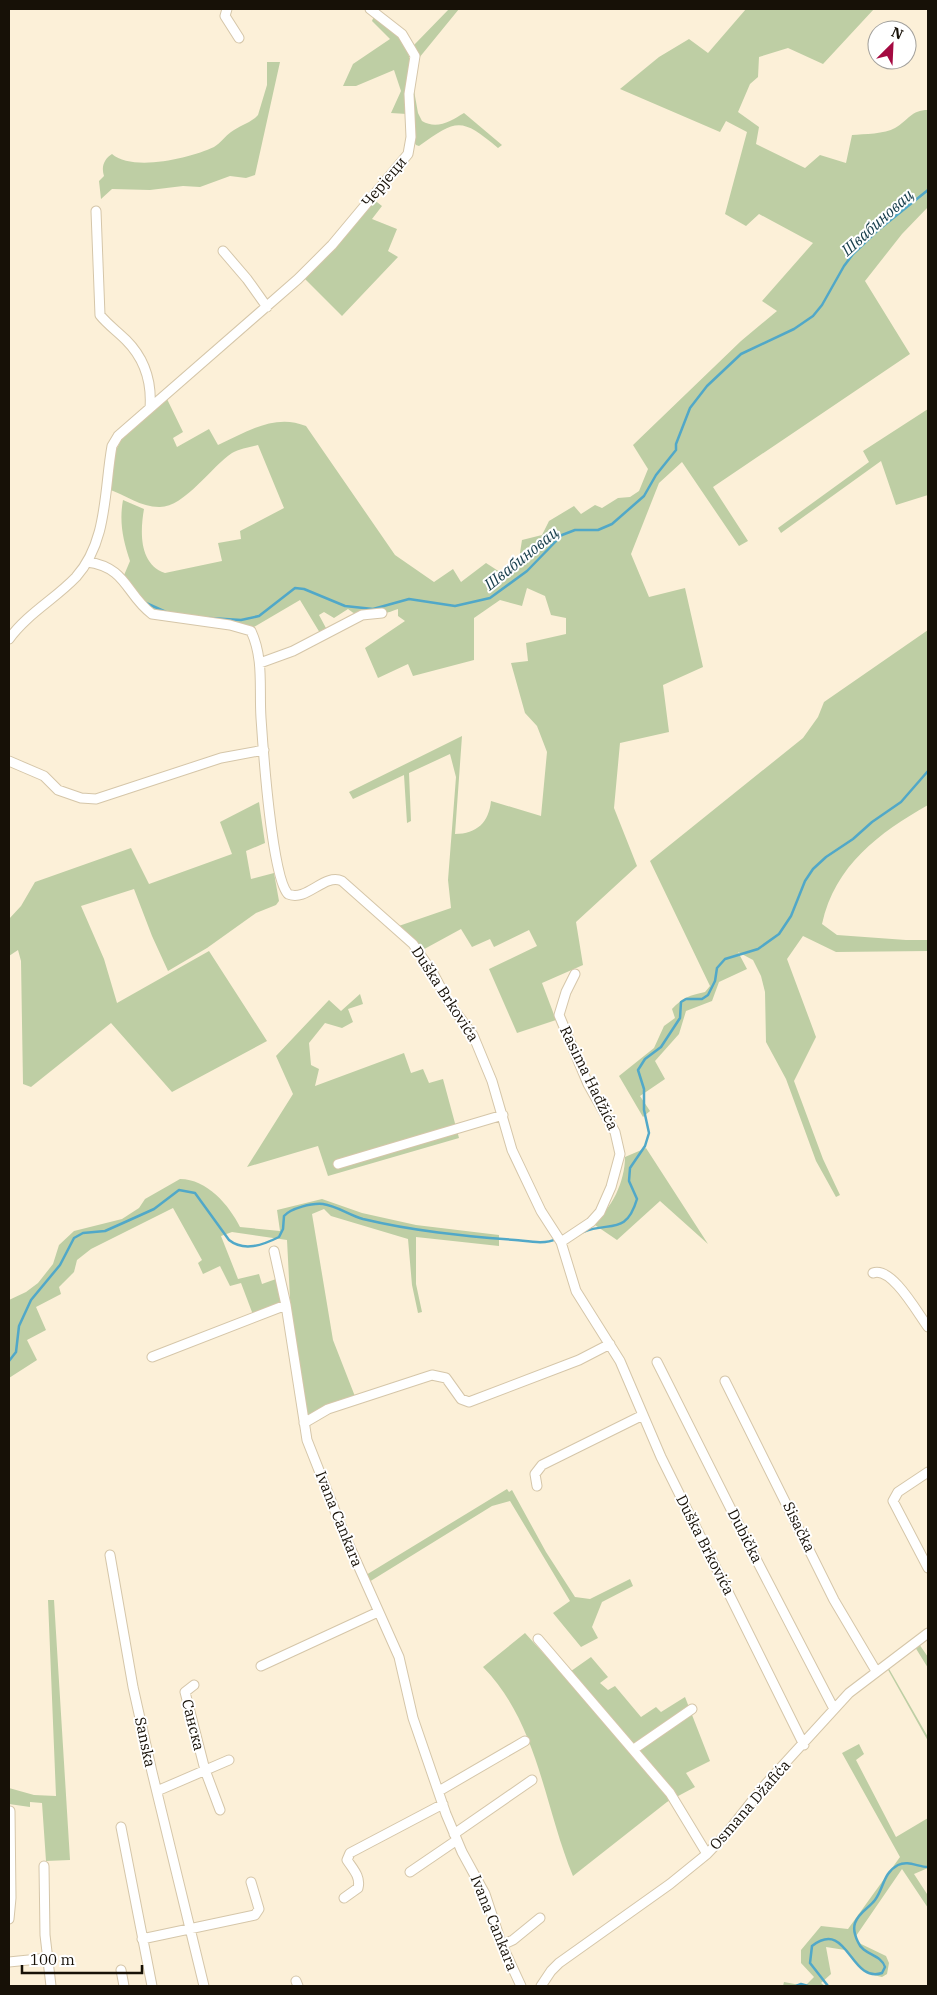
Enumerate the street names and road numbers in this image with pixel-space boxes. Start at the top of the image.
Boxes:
street label: Черјеци [357,152,410,211]
street label: Duška Brkovića [408,943,483,1045]
street label: Rasima Hađžića [556,1023,623,1133]
street label: Ivana Cankara [312,1468,367,1569]
street label: Duška Brkovića [672,1492,739,1598]
street label: Sisačka [779,1498,820,1555]
street label: Dubička [724,1506,767,1566]
street label: Санска [178,1697,209,1753]
street label: Sanska [131,1715,160,1769]
street label: Osmana Džafića [705,1756,794,1854]
street label: Ivana Cankara [467,1872,522,1973]

